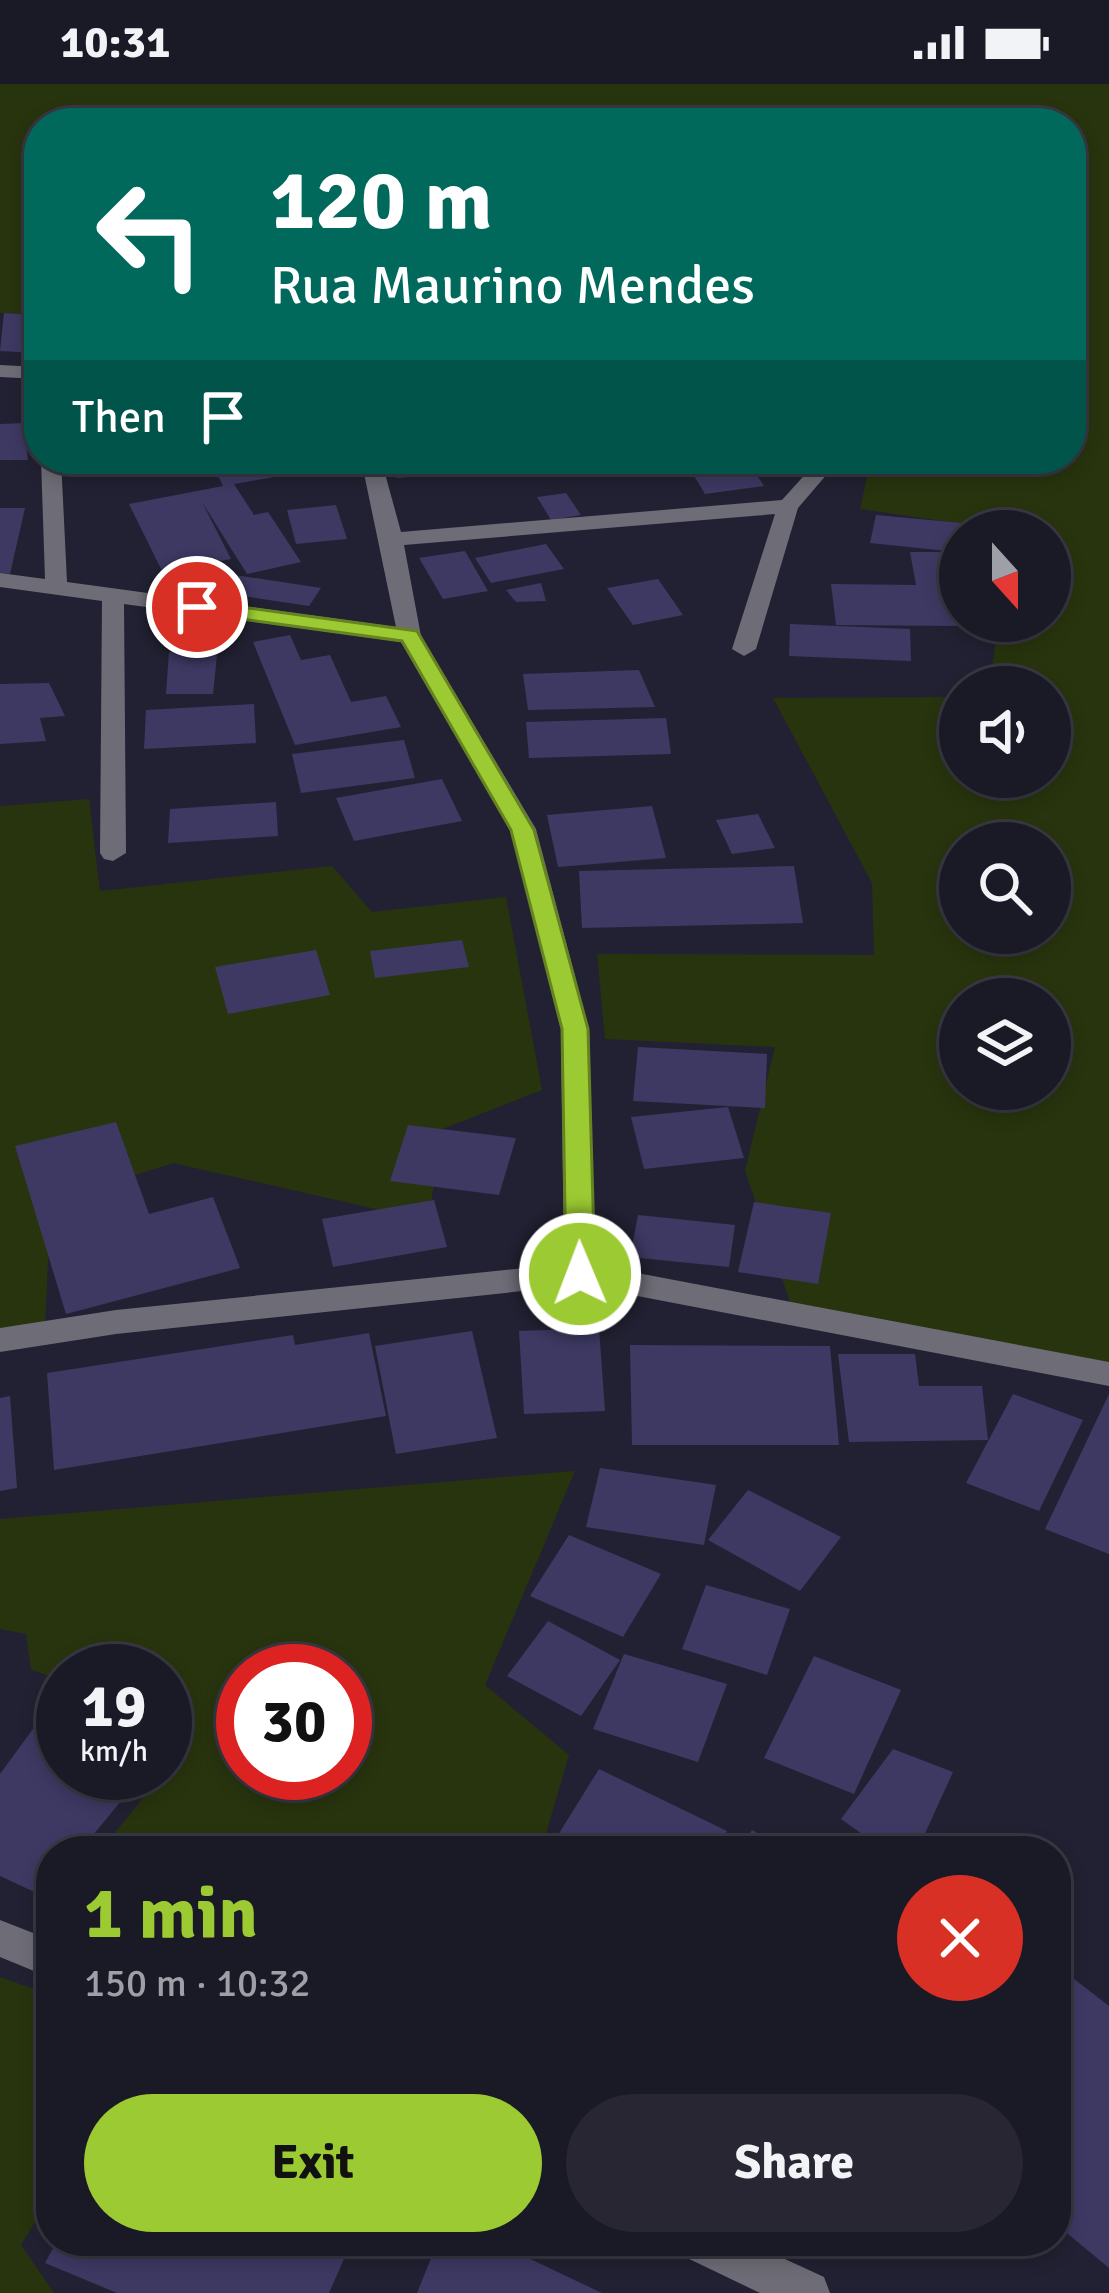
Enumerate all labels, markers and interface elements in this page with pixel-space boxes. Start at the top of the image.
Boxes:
text: 10:31 [60,15,170,70]
text: 120 m [270,149,492,253]
icon: left [72,156,228,312]
text: Rua Maurino Mendes [270,252,755,319]
icon: arrive [190,384,256,450]
text: Then [72,390,166,445]
north arrow [939,510,1071,642]
map controls [939,510,1071,1110]
pin [146,556,248,658]
icon: arrive [164,574,230,640]
button: sound [939,666,1071,798]
button: search [939,822,1071,954]
button: layers [939,978,1071,1110]
position arrow [517,1211,643,1337]
speed limit sign: 30 [216,1644,372,1800]
text: 19 [82,1670,146,1744]
text: km/h [80,1733,148,1770]
text: 1 min [84,1869,258,1958]
button: close [897,1875,1023,2001]
text: 150 m · 10:32 [84,1959,311,2007]
button: Exit [84,2094,542,2232]
button: Share [566,2094,1023,2232]

